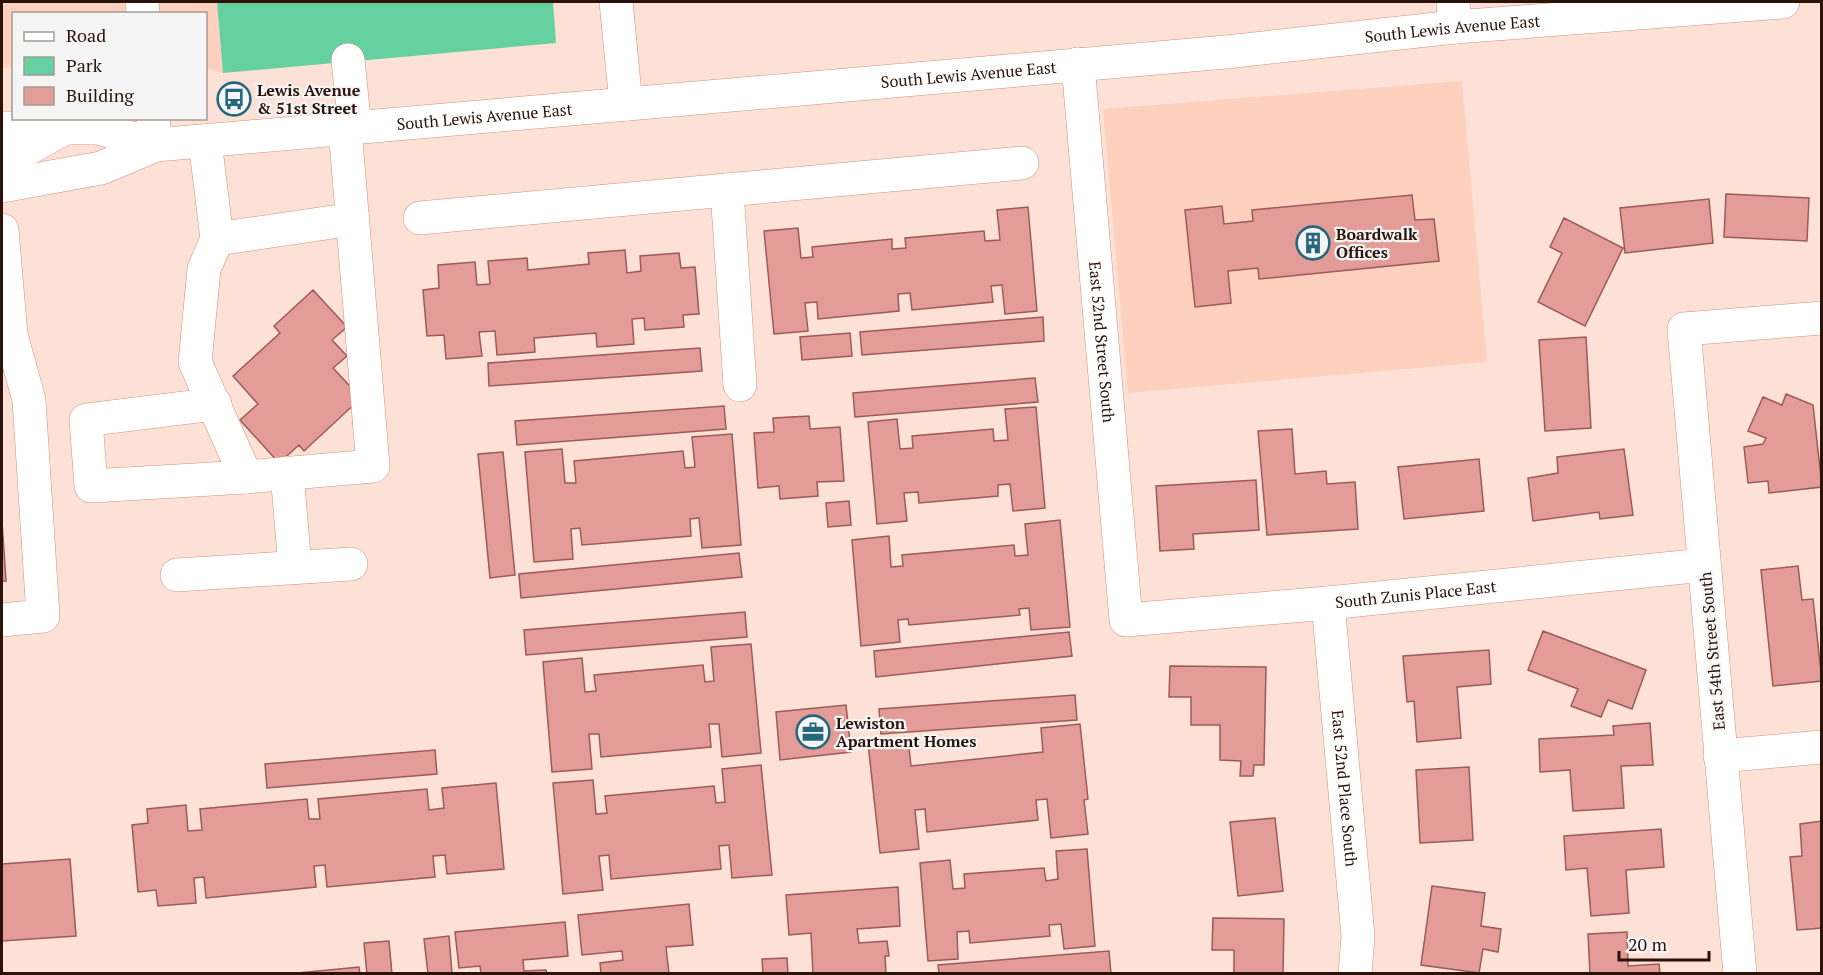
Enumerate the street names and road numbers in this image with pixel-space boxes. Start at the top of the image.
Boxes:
street label: South Lewis Avenue East [1364,10,1541,48]
street label: South Lewis Avenue East [880,56,1058,93]
street label: South Lewis Avenue East [396,98,573,135]
street label: East 52nd Street South [1084,260,1120,424]
street label: East 54th Street South [1694,570,1730,731]
street label: South Zunis Place East [1334,575,1497,613]
street label: East 52nd Place South [1327,709,1363,868]

